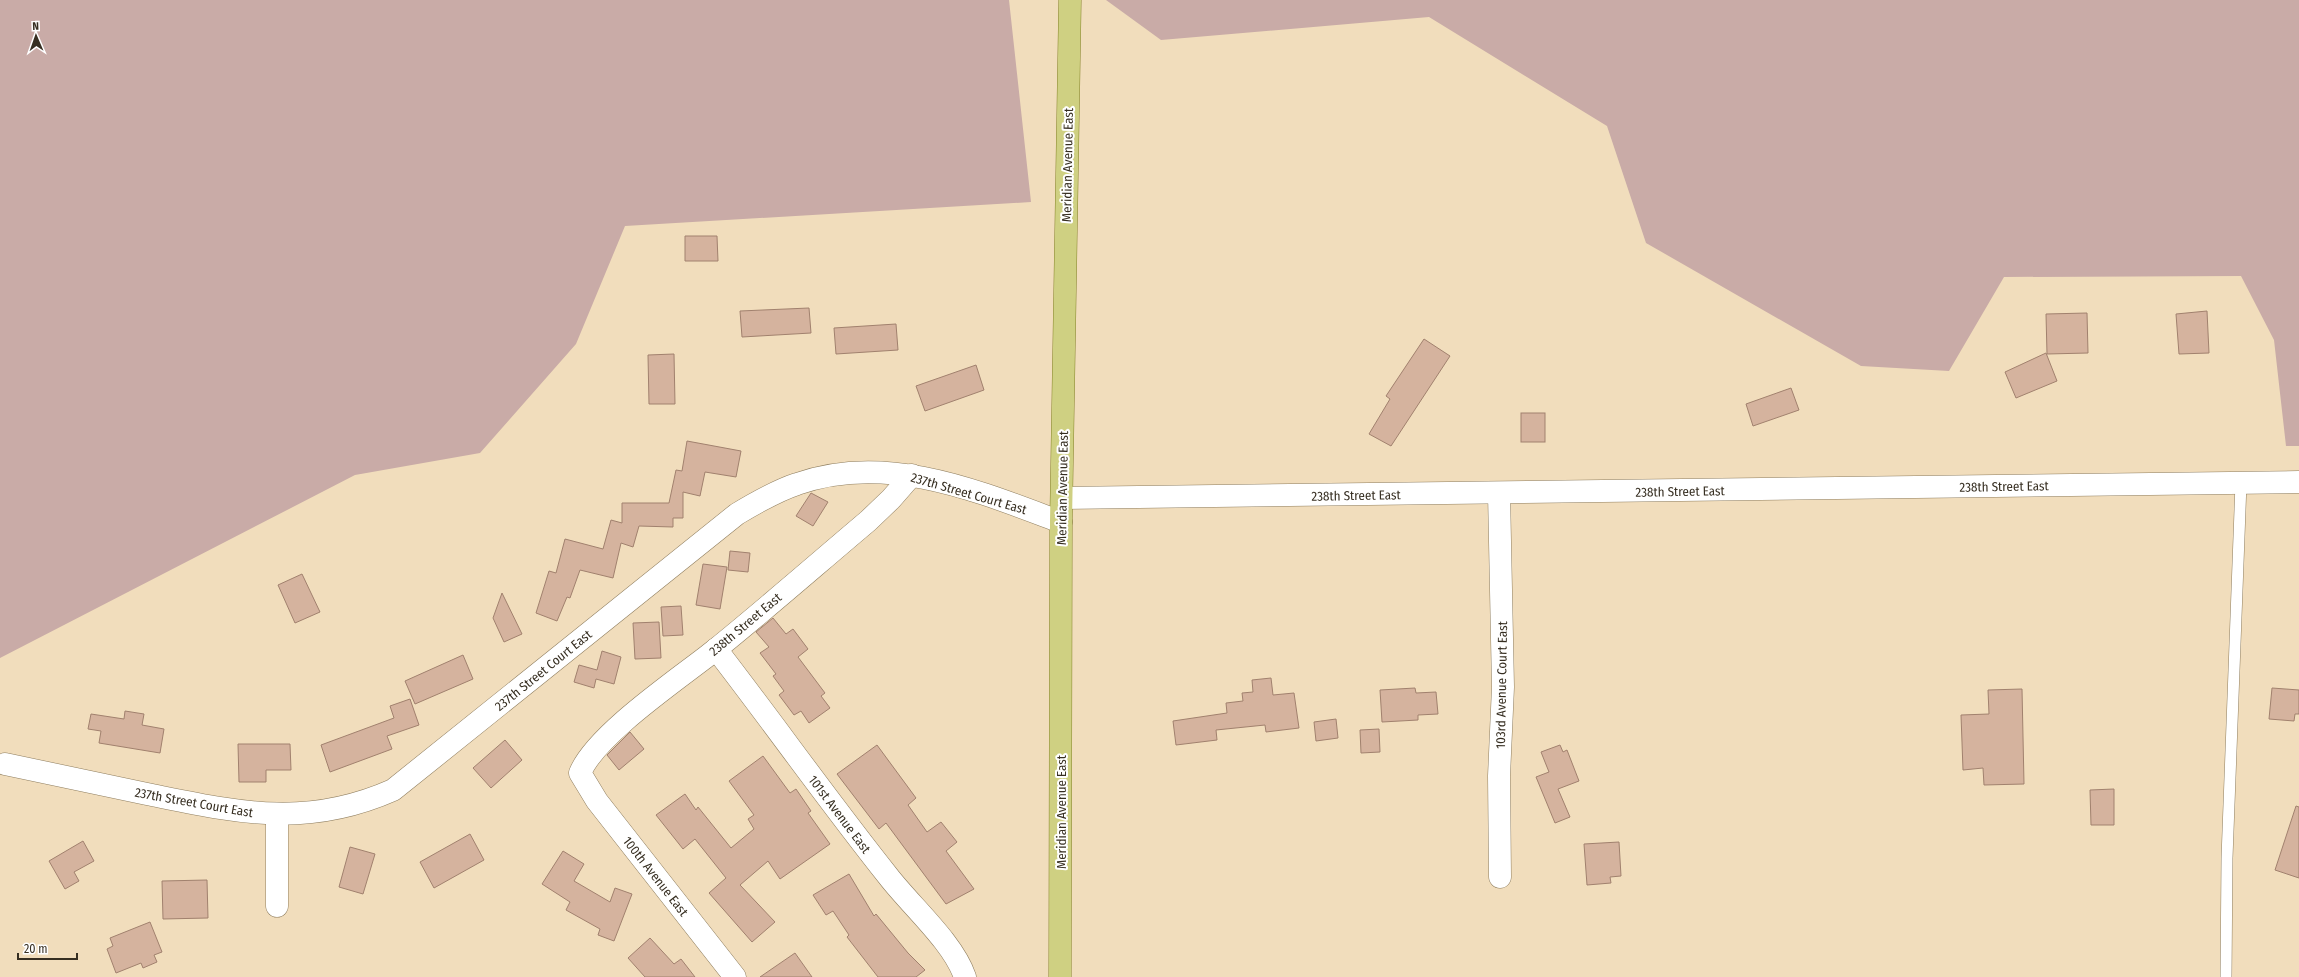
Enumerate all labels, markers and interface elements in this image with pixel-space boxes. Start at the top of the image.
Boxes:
north arrow [16,16,56,56]
text: N [32,20,39,33]
street label: Meridian Avenue East [1059,107,1076,222]
street label: Meridian Avenue East [1054,430,1071,545]
street label: 237th Street Court East [909,470,1029,517]
street label: 238th Street East [1959,478,2050,495]
street label: 238th Street East [1635,483,1726,500]
street label: 238th Street East [1311,487,1402,504]
street label: 238th Street East [706,589,785,659]
street label: 103rd Avenue Court East [1493,620,1510,749]
street label: 237th Street Court East [492,626,595,714]
street label: Meridian Avenue East [1054,754,1069,869]
street label: 101st Avenue East [805,772,874,857]
street label: 237th Street Court East [134,785,255,820]
street label: 100th Avenue East [620,834,692,920]
scale bar [18,935,77,961]
text: 20 m [24,942,48,956]

